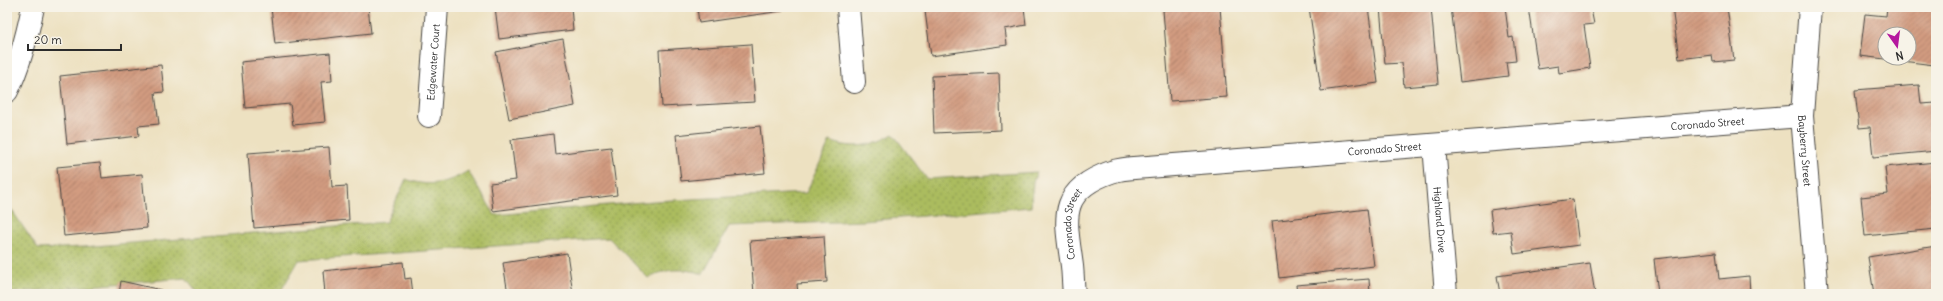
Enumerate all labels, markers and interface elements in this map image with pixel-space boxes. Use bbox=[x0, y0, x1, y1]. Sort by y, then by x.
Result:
street label: Edgewater Court bbox=[424, 23, 442, 101]
scale bar bbox=[28, 26, 121, 52]
north arrow bbox=[1877, 26, 1917, 66]
text: 20 m bbox=[34, 32, 62, 47]
text: N bbox=[1894, 48, 1905, 63]
street label: Coronado Street bbox=[1670, 114, 1745, 133]
street label: Bayberry Street bbox=[1795, 114, 1814, 188]
street label: Coronado Street bbox=[1347, 139, 1422, 158]
street label: Coronado Street bbox=[1061, 185, 1085, 261]
street label: Highland Drive bbox=[1431, 186, 1449, 253]

